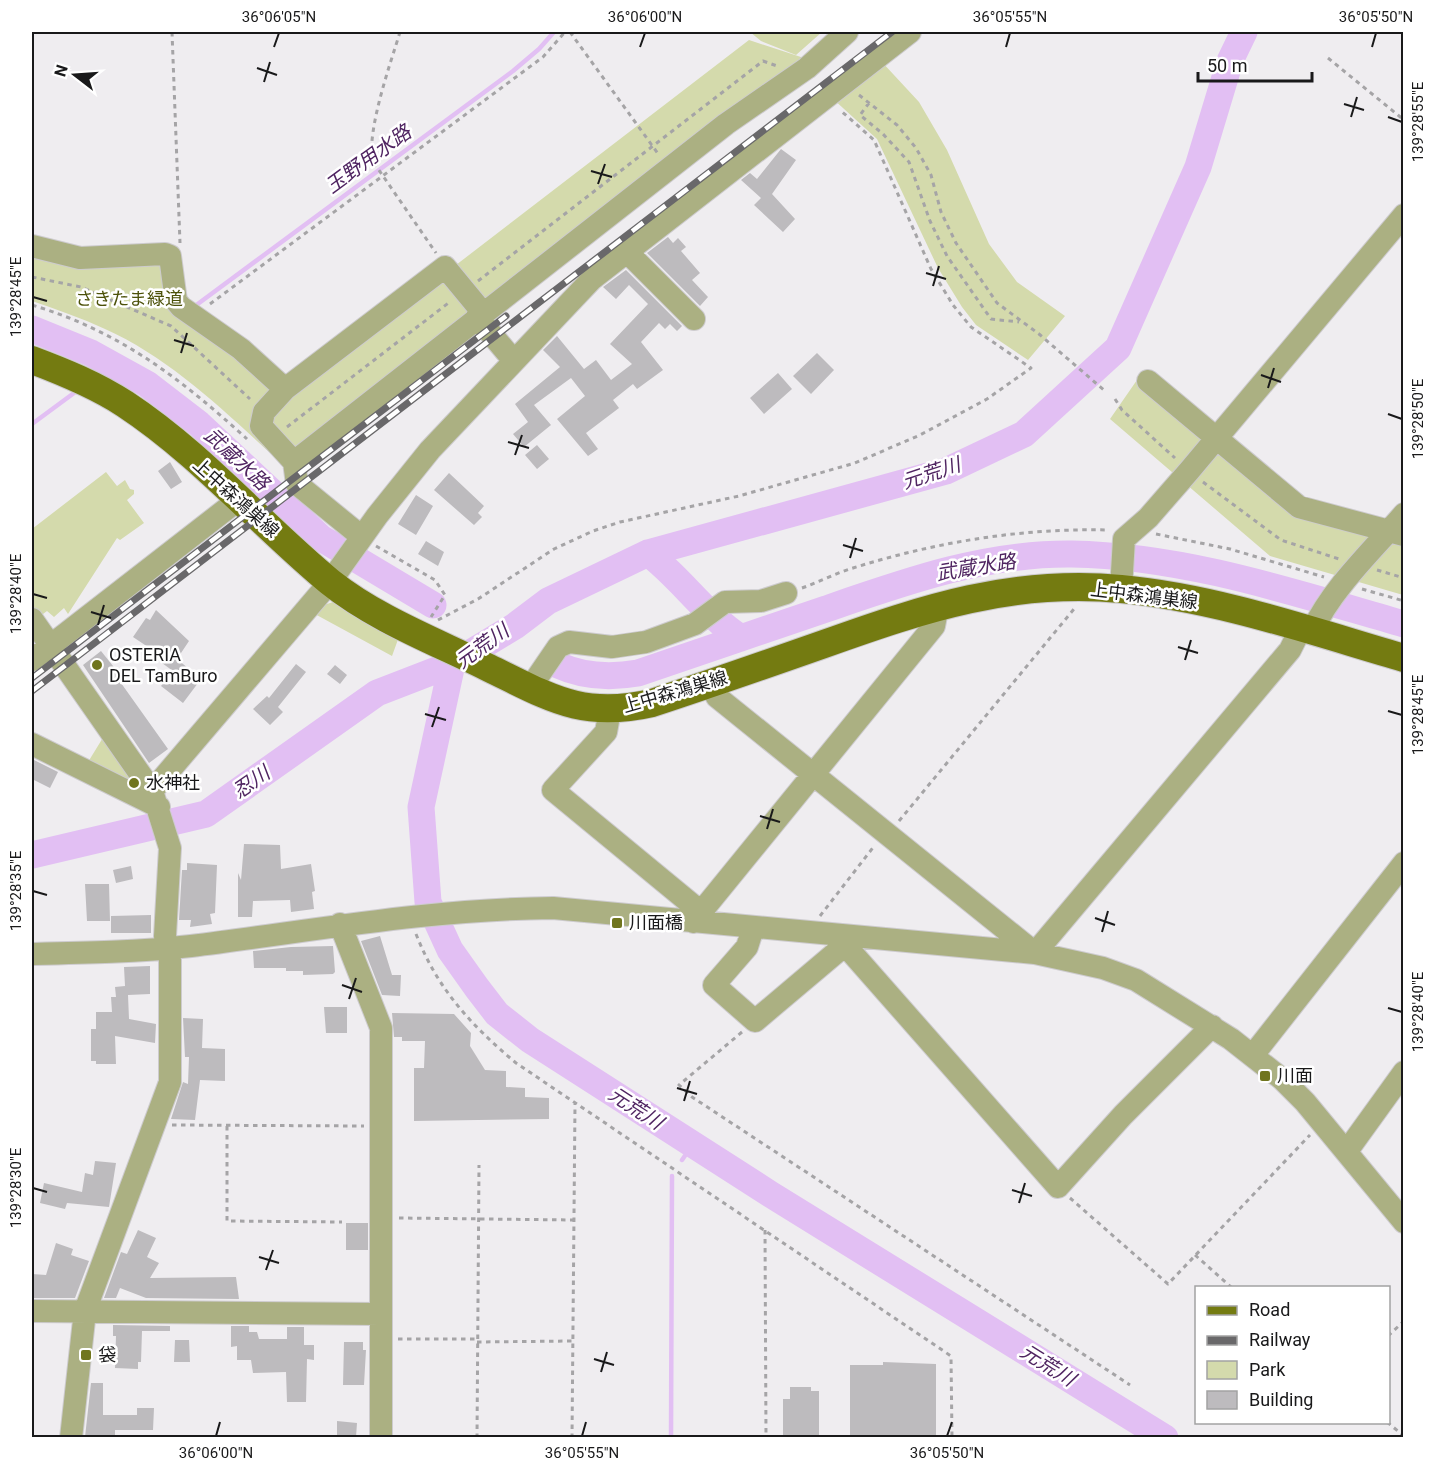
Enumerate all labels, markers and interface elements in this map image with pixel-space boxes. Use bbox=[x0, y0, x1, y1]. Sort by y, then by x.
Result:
text: 36°06'05"N bbox=[242, 8, 316, 26]
text: 36°06'00"N bbox=[608, 8, 682, 26]
text: 36°05'55"N bbox=[973, 8, 1047, 26]
text: 36°05'50"N bbox=[1339, 8, 1413, 26]
north arrow bbox=[45, 45, 105, 105]
scale bar bbox=[1198, 45, 1312, 83]
text: 50 m bbox=[1207, 55, 1247, 76]
text: N bbox=[50, 63, 72, 79]
text: 139°28'55"E bbox=[1409, 81, 1427, 162]
water label: 玉野用水路 bbox=[320, 119, 417, 198]
text: 139°28'45"E bbox=[7, 256, 25, 337]
park label: さきたま緑道 bbox=[75, 288, 183, 309]
text: 139°28'50"E bbox=[1409, 378, 1427, 459]
water label: 武蔵水路 bbox=[200, 423, 276, 496]
water label: 元荒川 bbox=[899, 452, 965, 494]
street label: 上中森鴻巣線 bbox=[189, 454, 283, 542]
water label: 武蔵水路 bbox=[935, 549, 1019, 585]
text: 139°28'40"E bbox=[7, 553, 25, 634]
street label: 上中森鴻巣線 bbox=[1089, 579, 1199, 613]
water label: 元荒川 bbox=[451, 617, 515, 673]
place label: OSTERIA DEL TamBuro bbox=[109, 644, 218, 686]
marker: OSTERIA DEL TamBuro bbox=[90, 658, 104, 672]
street label: 上中森鴻巣線 bbox=[620, 667, 730, 716]
text: 139°28'45"E bbox=[1409, 674, 1427, 755]
water label: 忍川 bbox=[228, 760, 276, 803]
place label: 水神社 bbox=[146, 772, 200, 793]
marker: 水神社 bbox=[127, 776, 141, 790]
text: 139°28'35"E bbox=[7, 850, 25, 931]
place label: 川面橋 bbox=[629, 912, 683, 933]
marker: 川面橋 bbox=[610, 916, 624, 930]
text: 139°28'40"E bbox=[1409, 971, 1427, 1052]
place label: 川面 bbox=[1277, 1065, 1313, 1086]
marker: 川面 bbox=[1258, 1069, 1272, 1083]
water label: 元荒川 bbox=[604, 1082, 669, 1135]
text: 139°28'30"E bbox=[7, 1147, 25, 1228]
legend bbox=[1195, 1286, 1390, 1424]
text: Road bbox=[1249, 1299, 1290, 1320]
text: Railway bbox=[1249, 1329, 1311, 1350]
water label: 元荒川 bbox=[1016, 1339, 1081, 1392]
place label: 袋 bbox=[98, 1344, 116, 1365]
marker: 袋 bbox=[79, 1348, 93, 1362]
text: Park bbox=[1249, 1359, 1286, 1380]
text: Building bbox=[1249, 1389, 1313, 1410]
text: 36°06'00"N bbox=[179, 1444, 253, 1462]
text: 36°05'55"N bbox=[545, 1444, 619, 1462]
text: 36°05'50"N bbox=[910, 1444, 984, 1462]

